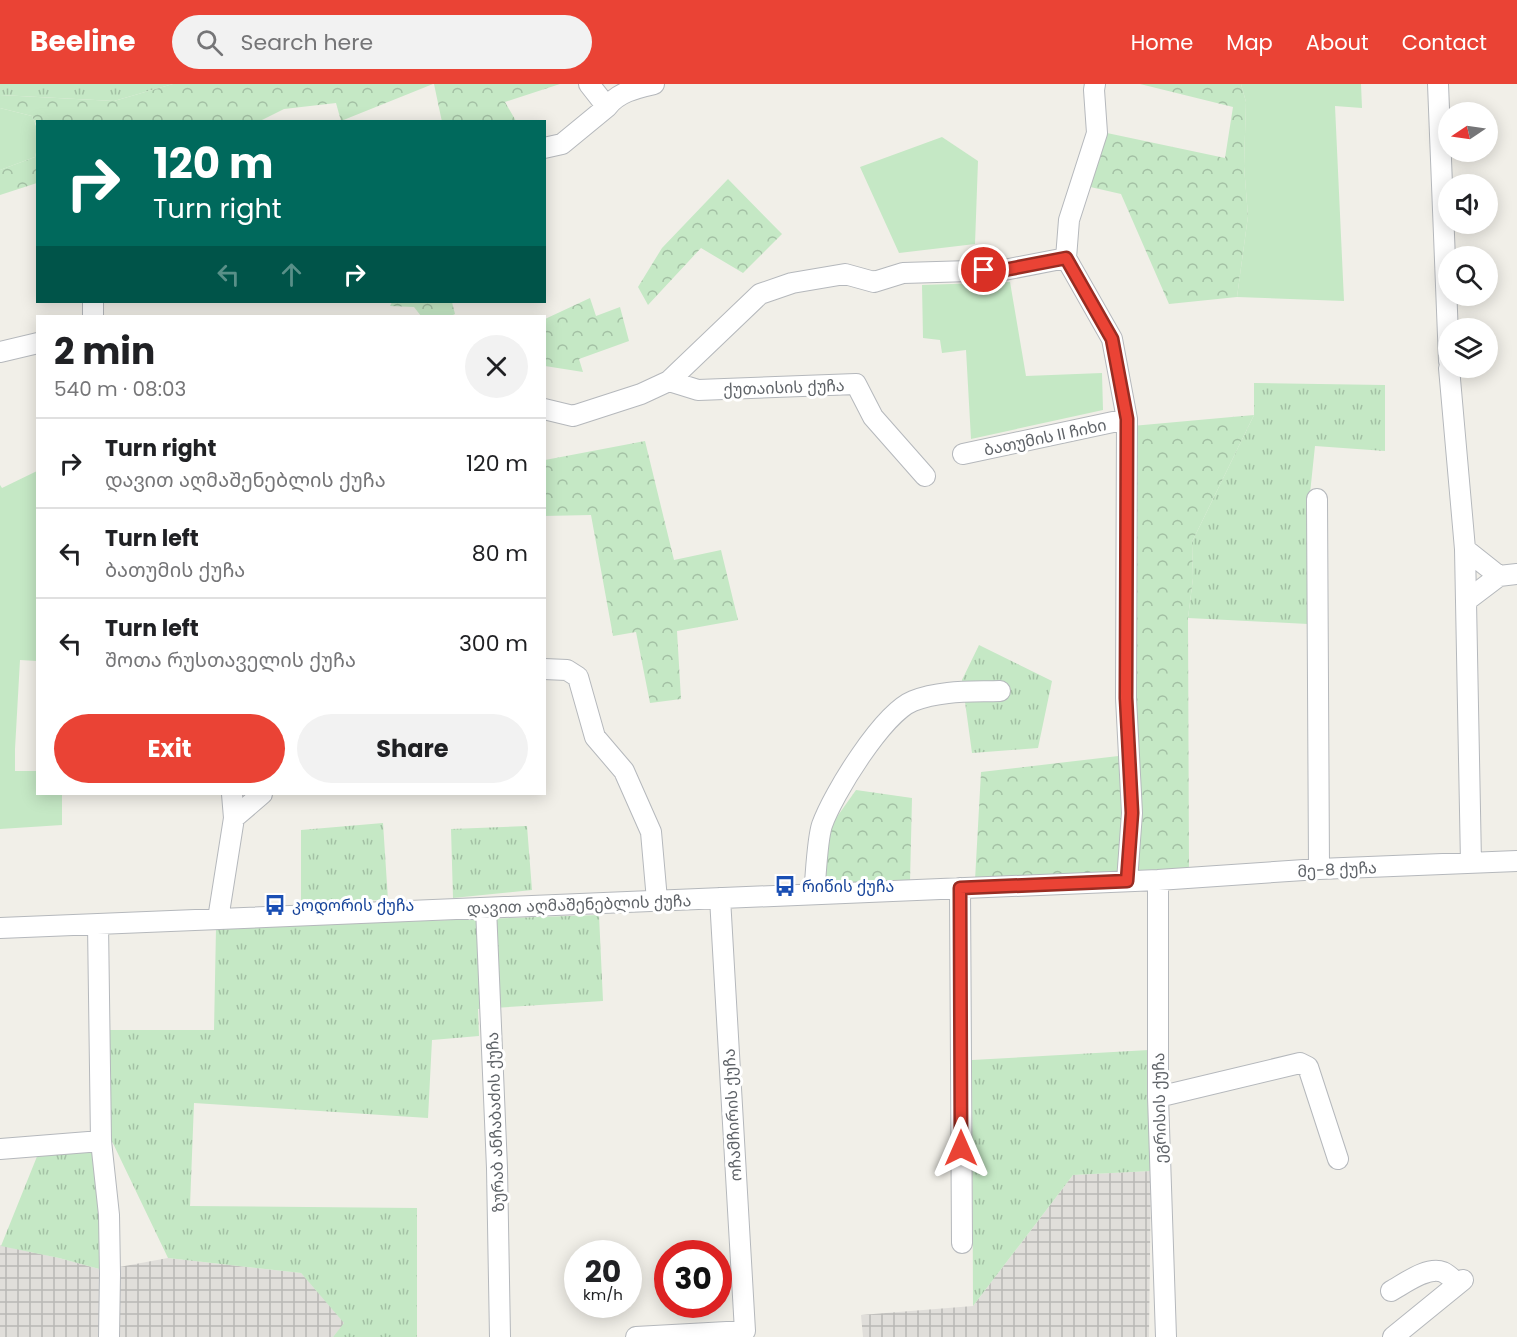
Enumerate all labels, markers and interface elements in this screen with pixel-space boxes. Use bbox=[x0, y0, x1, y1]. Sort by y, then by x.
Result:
search box bbox=[172, 15, 592, 69]
text: Beeline bbox=[30, 22, 136, 61]
icon: search bbox=[193, 26, 226, 59]
text: Search here bbox=[241, 27, 373, 58]
text: Home bbox=[1131, 28, 1193, 57]
text: Map bbox=[1226, 28, 1273, 57]
text: About bbox=[1306, 28, 1369, 57]
text: Contact bbox=[1402, 28, 1487, 57]
north arrow bbox=[1438, 102, 1498, 162]
map controls bbox=[1438, 102, 1498, 378]
text: 120 m bbox=[153, 134, 274, 193]
icon: right bbox=[54, 144, 132, 222]
button: sound bbox=[1438, 174, 1498, 234]
text: Turn right bbox=[153, 190, 282, 227]
pin bbox=[958, 244, 1009, 295]
button: search bbox=[1438, 246, 1498, 306]
icon: arrive bbox=[967, 253, 1000, 286]
icon: left bbox=[212, 258, 245, 291]
icon: ahead bbox=[275, 258, 308, 291]
icon: right bbox=[338, 258, 371, 291]
button: layers bbox=[1438, 318, 1498, 378]
text: 2 min bbox=[54, 326, 155, 377]
button: close bbox=[465, 335, 528, 398]
street label: ქუთაისის ქუჩა bbox=[723, 374, 845, 401]
text: 540 m · 08:03 bbox=[54, 375, 186, 403]
street label: ბათუმის II ჩიხი bbox=[982, 413, 1108, 462]
text: Turn right bbox=[105, 433, 216, 464]
icon: right bbox=[54, 447, 87, 480]
text: 120 m bbox=[466, 448, 528, 479]
text: დავით აღმაშენებლის ქუჩა bbox=[105, 466, 386, 494]
text: Turn left bbox=[105, 523, 199, 554]
icon: left bbox=[54, 537, 87, 570]
text: 80 m bbox=[472, 538, 528, 569]
text: ბათუმის ქუჩა bbox=[105, 556, 245, 584]
text: Turn left bbox=[105, 613, 199, 644]
icon: left bbox=[54, 627, 87, 660]
text: 300 m bbox=[459, 628, 528, 659]
text: შოთა რუსთაველის ქუჩა bbox=[105, 646, 356, 674]
button: Exit bbox=[54, 714, 285, 783]
button: Share bbox=[297, 714, 528, 783]
street label: მე-8 ქუჩა bbox=[1297, 856, 1377, 883]
bus stop icon: რიწის ქუჩა bbox=[773, 874, 797, 898]
place label: რიწის ქუჩა bbox=[802, 875, 894, 898]
street label: დავით აღმაშენებლის ქუჩა bbox=[466, 889, 692, 920]
bus stop icon: კოდორის ქუჩა bbox=[263, 893, 287, 917]
place label: კოდორის ქუჩა bbox=[292, 894, 414, 917]
street label: ზურაბ ანჩაბაძის ქუჩა bbox=[481, 1031, 510, 1213]
street label: ოჩამჩირის ქუჩა bbox=[718, 1048, 747, 1182]
street label: ეგრისის ქუჩა bbox=[1147, 1052, 1172, 1164]
position arrow bbox=[929, 1116, 993, 1180]
speed limit sign: 30 bbox=[654, 1240, 732, 1318]
text: 20 bbox=[585, 1250, 621, 1293]
text: km/h bbox=[583, 1284, 623, 1305]

